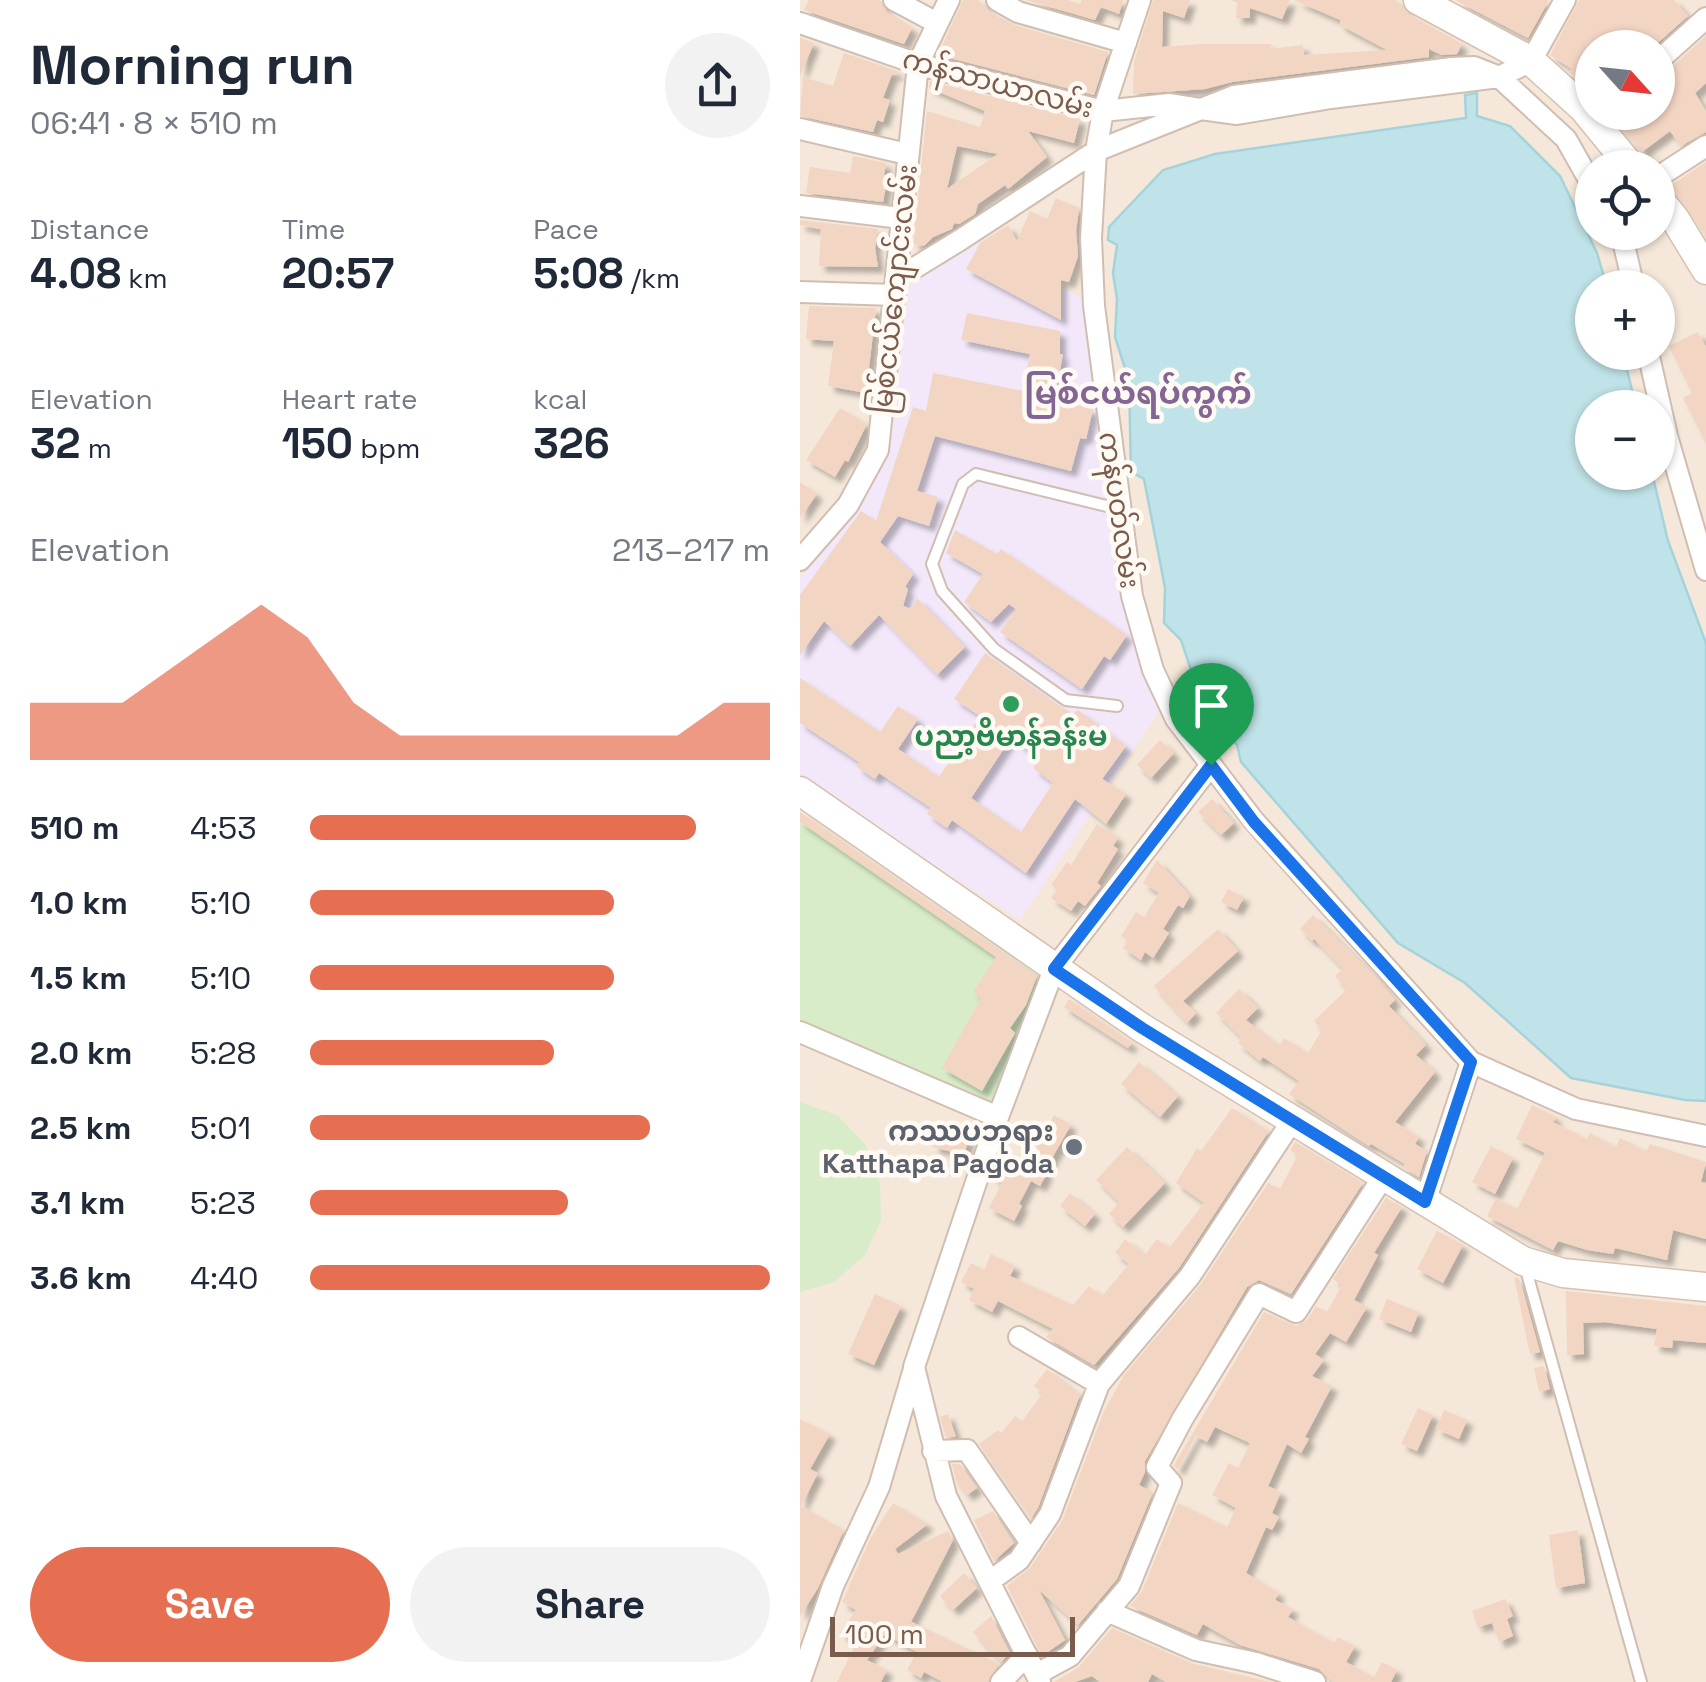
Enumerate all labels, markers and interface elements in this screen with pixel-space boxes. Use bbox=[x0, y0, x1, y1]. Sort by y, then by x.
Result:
text: Morning run bbox=[30, 30, 355, 100]
north arrow bbox=[1575, 30, 1675, 130]
map controls bbox=[1575, 30, 1675, 490]
button: share bbox=[665, 33, 770, 138]
street label: ကန်သာယာလမ်း bbox=[897, 40, 1097, 131]
text: 06:41 · 8 × 510 m bbox=[30, 103, 278, 143]
button: locate bbox=[1575, 150, 1675, 250]
street label: မြစ်ငယ်ကျောင်းလမ်း bbox=[863, 162, 930, 416]
text: Distance bbox=[30, 211, 149, 247]
text: Time bbox=[282, 211, 345, 247]
text: Pace bbox=[533, 211, 599, 247]
text: 4.08 bbox=[30, 247, 121, 300]
text: 20:57 bbox=[282, 247, 394, 300]
text: 5:08 bbox=[533, 247, 623, 300]
text: km bbox=[121, 260, 167, 296]
text: /km bbox=[623, 260, 680, 296]
button: + bbox=[1575, 270, 1675, 370]
district label: မြစ်ငယ်ရပ်ကွက် bbox=[1024, 371, 1252, 419]
text: Elevation bbox=[30, 381, 153, 417]
text: Heart rate bbox=[282, 381, 418, 417]
text: kcal bbox=[533, 381, 587, 417]
button: − bbox=[1575, 390, 1675, 490]
text: 32 bbox=[30, 417, 80, 470]
text: 150 bbox=[282, 417, 353, 470]
text: 326 bbox=[533, 417, 610, 470]
street label: ကန်ပတ်လမ်း bbox=[1086, 429, 1149, 591]
text: m bbox=[80, 430, 112, 466]
text: bpm bbox=[353, 430, 420, 466]
text: Elevation bbox=[30, 530, 170, 570]
text: 213–217 m bbox=[612, 530, 770, 570]
pin bbox=[1169, 663, 1254, 766]
icon: arrive bbox=[1184, 678, 1239, 733]
marker: ပညာ့ဗိမာန်ခန်းမ bbox=[1000, 693, 1022, 715]
place label: ပညာ့ဗိမာန်ခန်းမ bbox=[914, 717, 1108, 759]
text: 510 m bbox=[30, 808, 119, 848]
text: 4:53 bbox=[190, 808, 257, 848]
text: 1.0 km bbox=[30, 883, 128, 923]
text: 5:10 bbox=[190, 883, 251, 923]
text: 1.5 km bbox=[30, 958, 127, 998]
text: 5:10 bbox=[190, 958, 251, 998]
text: 2.0 km bbox=[30, 1033, 132, 1073]
text: 5:28 bbox=[190, 1033, 257, 1073]
text: 2.5 km bbox=[30, 1108, 131, 1148]
text: 5:01 bbox=[190, 1108, 251, 1148]
place label: ကဿပဘုရား Katthapa Pagoda bbox=[822, 1113, 1054, 1181]
marker: ကဿပဘုရား Katthapa Pagoda bbox=[1063, 1136, 1085, 1158]
text: 3.1 km bbox=[30, 1183, 125, 1223]
text: 5:23 bbox=[190, 1183, 256, 1223]
text: 3.6 km bbox=[30, 1258, 132, 1298]
text: 4:40 bbox=[190, 1258, 259, 1298]
button: Save bbox=[30, 1547, 390, 1662]
button: Share bbox=[410, 1547, 770, 1662]
scale bar bbox=[830, 1612, 1075, 1656]
text: 100 m bbox=[845, 1616, 924, 1652]

